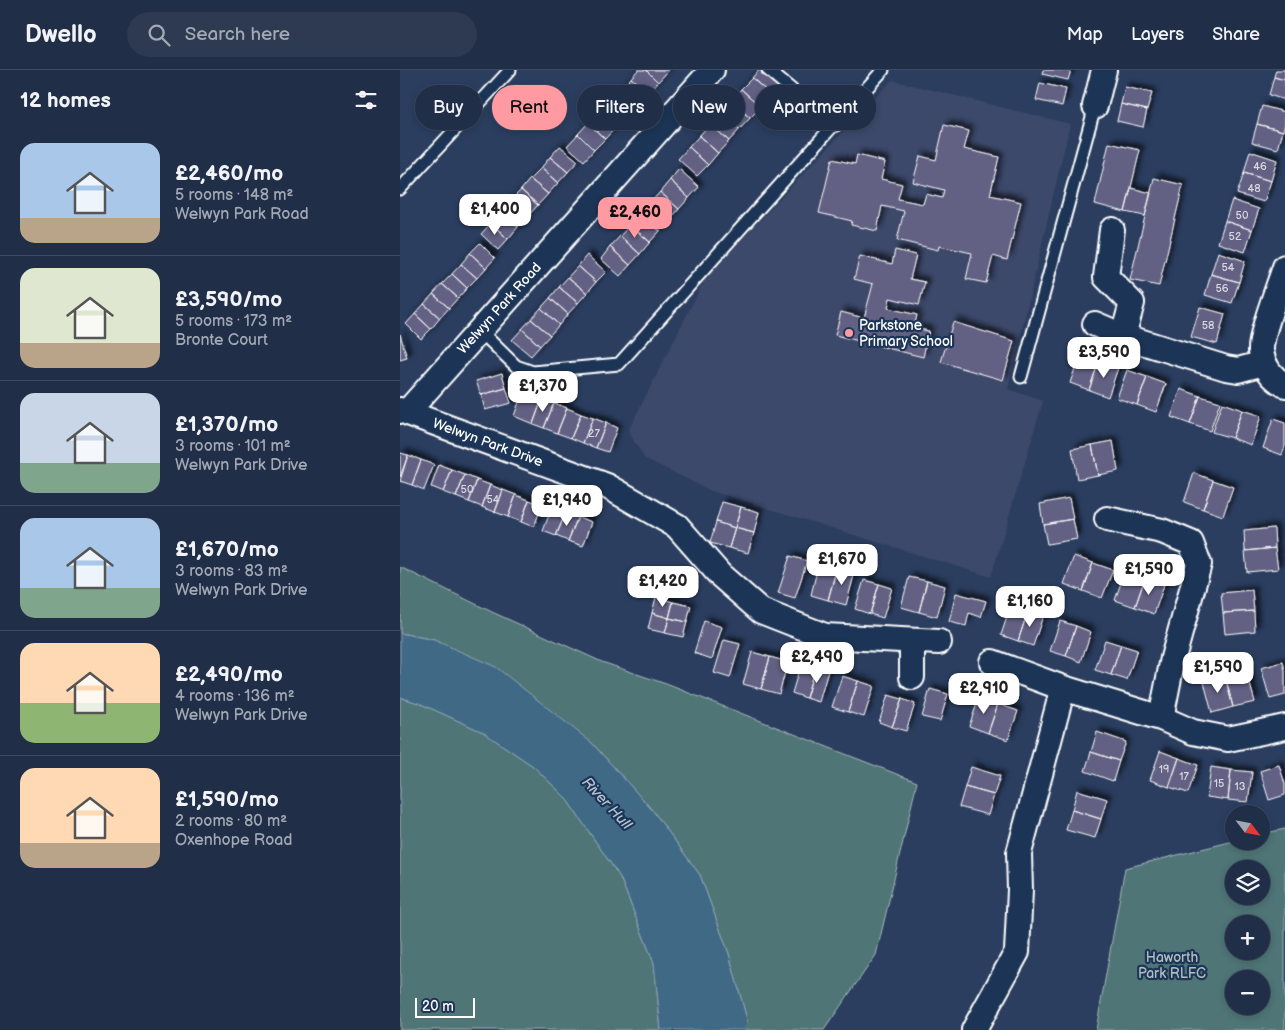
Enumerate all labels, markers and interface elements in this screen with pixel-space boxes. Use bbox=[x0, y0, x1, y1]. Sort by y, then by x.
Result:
search box bbox=[127, 12, 477, 57]
text: Dwello bbox=[25, 20, 97, 49]
icon: search bbox=[145, 21, 173, 49]
text: Search here bbox=[185, 23, 290, 46]
text: Map bbox=[1067, 24, 1103, 45]
text: Layers bbox=[1131, 24, 1184, 45]
text: Share bbox=[1212, 24, 1260, 45]
chip: Buy bbox=[415, 85, 482, 130]
chip: Rent bbox=[492, 85, 567, 130]
chip: Filters bbox=[577, 85, 663, 130]
chip: New bbox=[673, 85, 745, 130]
chip: Apartment bbox=[755, 85, 876, 130]
icon: filters bbox=[352, 86, 380, 114]
text: 12 homes bbox=[20, 88, 111, 113]
house number: 46 bbox=[1253, 160, 1267, 173]
text: £2,460/mo bbox=[175, 161, 283, 186]
icon: home bbox=[60, 163, 120, 223]
house number: 48 bbox=[1247, 182, 1261, 195]
text: 5 rooms · 148 m² bbox=[175, 186, 293, 205]
pin: £1,400 bbox=[454, 194, 536, 236]
pin: £2,460 bbox=[594, 196, 676, 239]
text: £1,400 bbox=[470, 200, 520, 219]
text: £2,460 bbox=[609, 203, 661, 222]
text: Welwyn Park Road bbox=[175, 205, 309, 224]
house number: 50 bbox=[1236, 209, 1249, 222]
house number: 52 bbox=[1229, 230, 1242, 243]
street label: Welwyn Park Road bbox=[454, 259, 545, 357]
house number: 54 bbox=[1221, 261, 1235, 274]
house number: 56 bbox=[1215, 282, 1229, 295]
text: £3,590/mo bbox=[175, 287, 282, 312]
icon: home bbox=[60, 288, 120, 348]
text: 5 rooms · 173 m² bbox=[175, 312, 292, 331]
place label: Parkstone Primary School bbox=[859, 317, 953, 350]
house number: 58 bbox=[1202, 319, 1214, 332]
marker: Parkstone Primary School bbox=[843, 327, 855, 339]
text: Bronte Court bbox=[175, 331, 268, 350]
pin: £3,590 bbox=[1063, 336, 1145, 379]
text: £3,590 bbox=[1078, 343, 1130, 362]
pin: £1,370 bbox=[502, 370, 584, 413]
text: £1,370 bbox=[519, 377, 567, 396]
text: £1,370/mo bbox=[175, 412, 278, 437]
icon: home bbox=[60, 413, 120, 473]
street label: Welwyn Park Drive bbox=[430, 415, 545, 470]
house number: 27 bbox=[588, 427, 601, 440]
text: 3 rooms · 101 m² bbox=[175, 437, 291, 456]
text: Welwyn Park Drive bbox=[175, 456, 308, 475]
house number: 50 bbox=[461, 483, 474, 496]
pin: £1,940 bbox=[526, 484, 608, 527]
text: £1,940 bbox=[542, 491, 592, 510]
house number: 54 bbox=[486, 493, 500, 506]
text: £1,670/mo bbox=[175, 537, 279, 562]
icon: home bbox=[60, 538, 120, 598]
pin: £1,670 bbox=[801, 544, 883, 586]
text: £1,670 bbox=[818, 550, 866, 569]
pin: £1,590 bbox=[1108, 554, 1190, 596]
text: £1,590 bbox=[1125, 560, 1173, 579]
text: 3 rooms · 83 m² bbox=[175, 562, 288, 581]
pin: £1,420 bbox=[622, 566, 704, 608]
text: £1,420 bbox=[639, 572, 687, 591]
text: Welwyn Park Drive bbox=[175, 581, 308, 600]
pin: £1,160 bbox=[989, 586, 1071, 628]
text: £1,160 bbox=[1007, 592, 1053, 611]
pin: £2,490 bbox=[776, 642, 858, 684]
text: £2,490 bbox=[791, 648, 843, 667]
pin: £1,590 bbox=[1177, 652, 1259, 694]
text: £1,590 bbox=[1194, 658, 1242, 677]
text: £2,490/mo bbox=[175, 662, 283, 687]
icon: home bbox=[60, 663, 120, 723]
pin: £2,910 bbox=[943, 672, 1025, 715]
text: £2,910 bbox=[959, 679, 1009, 698]
text: 4 rooms · 136 m² bbox=[175, 687, 295, 706]
text: Welwyn Park Drive bbox=[175, 706, 308, 725]
house number: 19 bbox=[1159, 763, 1169, 776]
house number: 17 bbox=[1179, 770, 1189, 783]
water label: River Hull bbox=[578, 773, 636, 834]
house number: 15 bbox=[1214, 777, 1224, 790]
house number: 13 bbox=[1234, 780, 1246, 793]
text: £1,590/mo bbox=[175, 787, 279, 812]
icon: home bbox=[60, 788, 120, 848]
north arrow bbox=[1225, 805, 1270, 850]
map controls bbox=[1225, 805, 1270, 1015]
text: 2 rooms · 80 m² bbox=[175, 812, 287, 831]
text: Oxenhope Road bbox=[175, 831, 292, 850]
button: layers bbox=[1225, 860, 1270, 905]
button: + bbox=[1225, 915, 1270, 960]
park label: Haworth Park RLFC bbox=[1138, 949, 1206, 982]
button: − bbox=[1225, 970, 1270, 1015]
scale bar bbox=[415, 995, 475, 1018]
text: 20 m bbox=[422, 998, 454, 1015]

